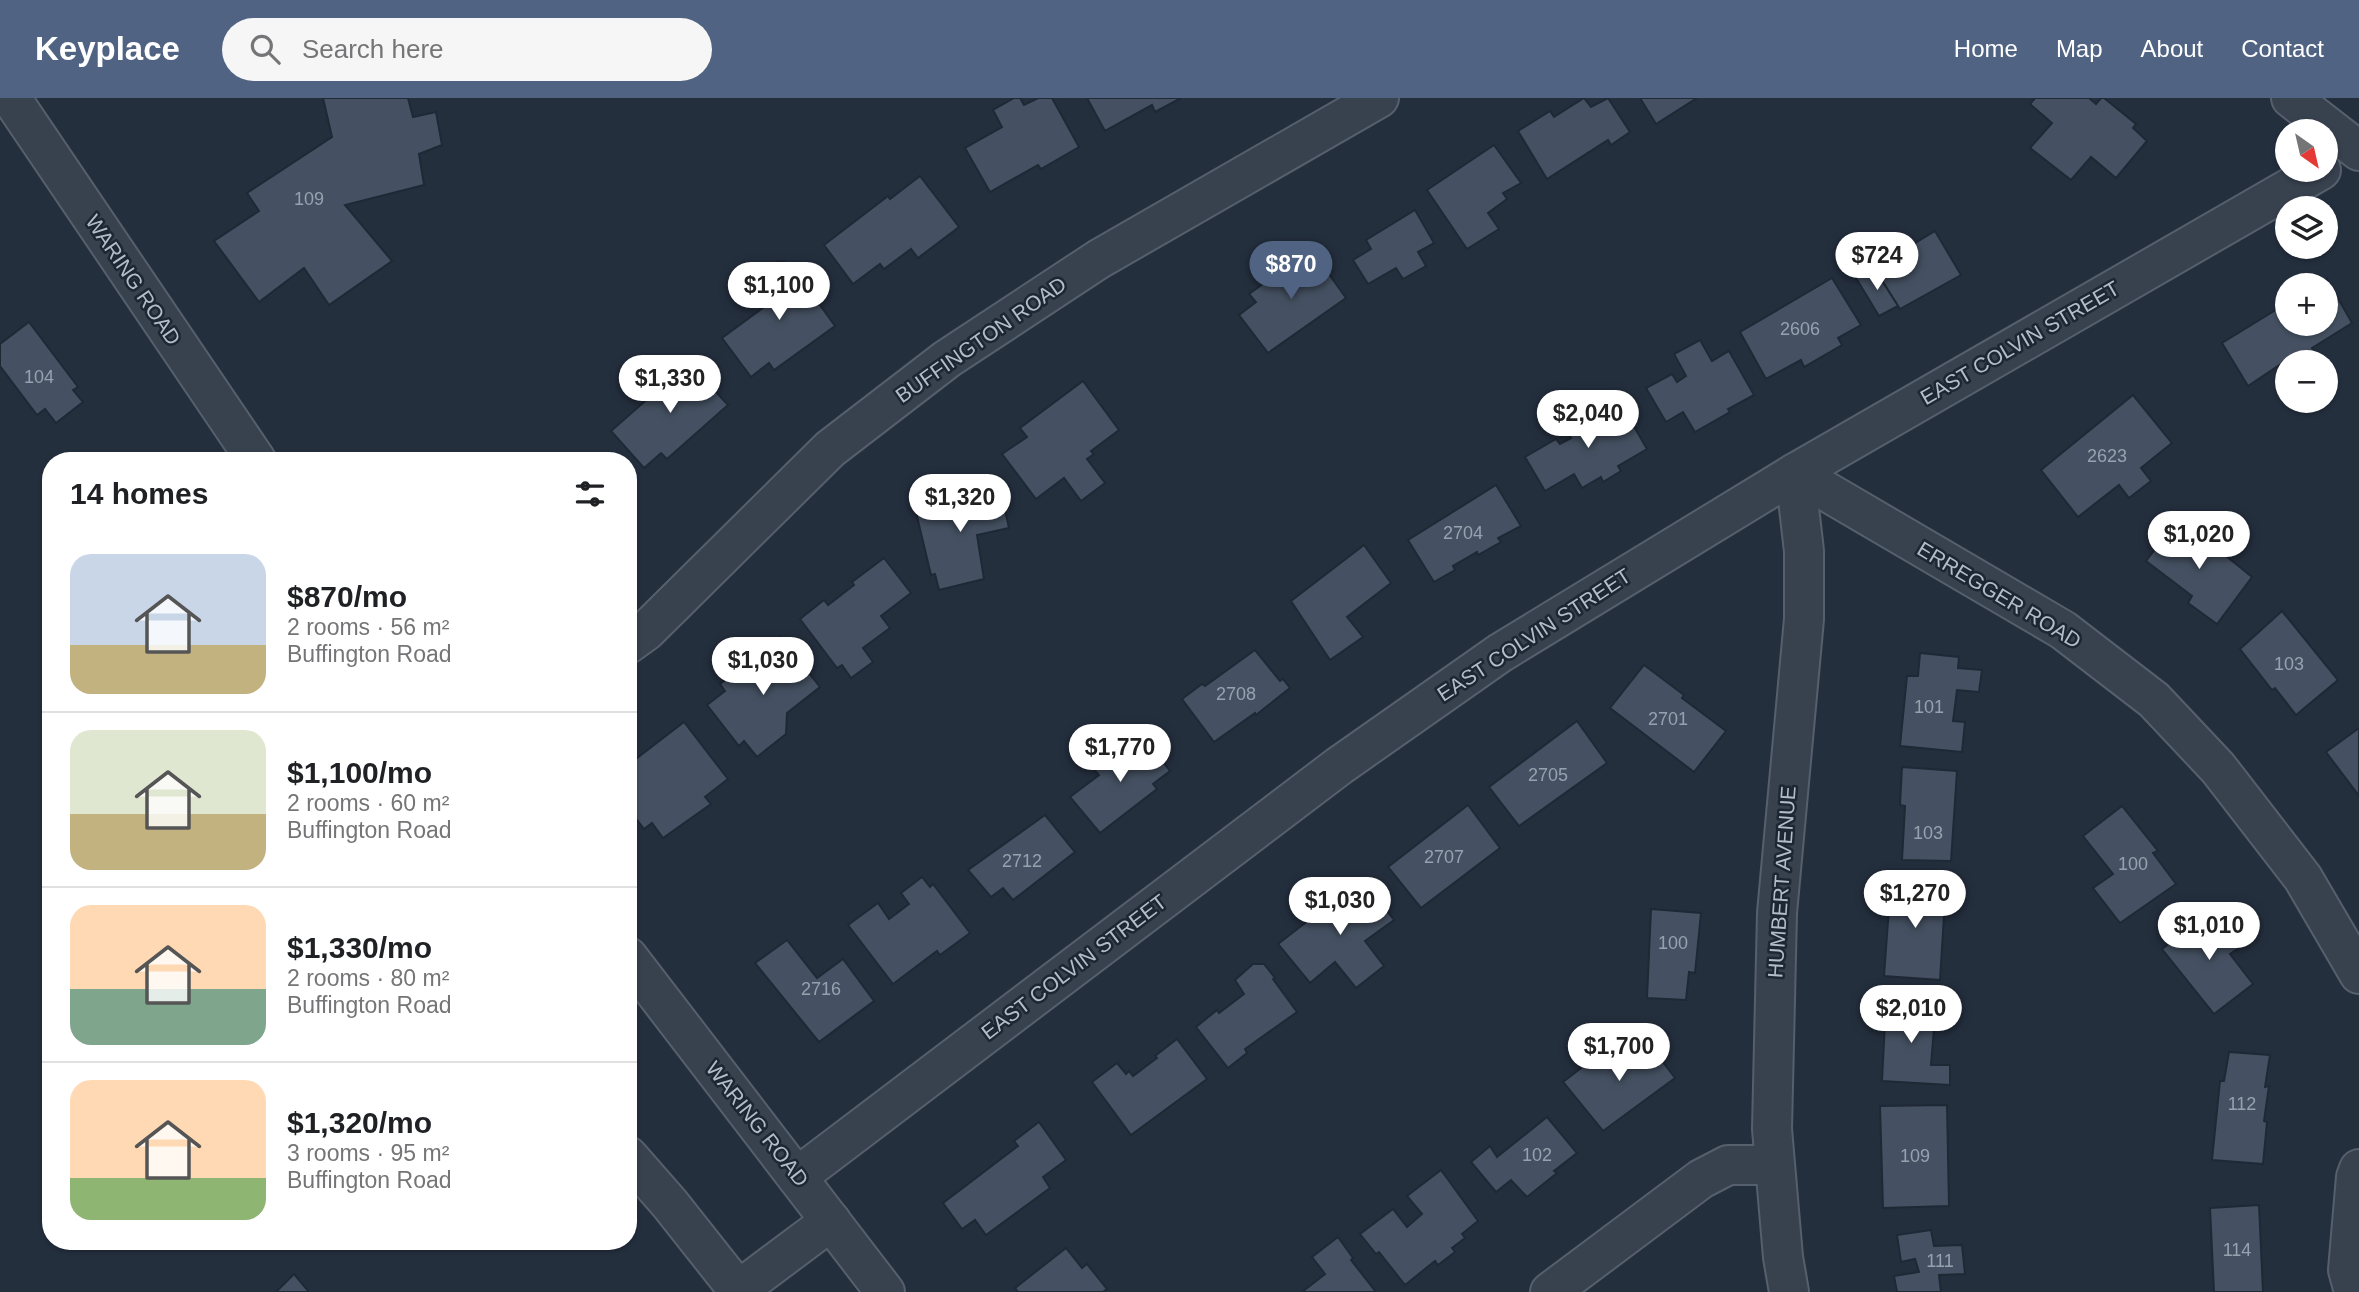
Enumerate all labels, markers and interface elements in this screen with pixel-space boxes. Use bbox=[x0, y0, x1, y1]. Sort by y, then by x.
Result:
search box bbox=[222, 18, 712, 81]
text: Keyplace bbox=[35, 30, 180, 67]
icon: search bbox=[246, 30, 284, 68]
text: Search here bbox=[302, 34, 444, 64]
text: Home bbox=[1954, 35, 2018, 62]
text: Map bbox=[2056, 35, 2103, 62]
text: About bbox=[2141, 35, 2203, 62]
text: Contact bbox=[2241, 35, 2324, 62]
north arrow bbox=[2275, 119, 2338, 182]
map controls bbox=[2275, 119, 2338, 413]
house number: 109 bbox=[294, 189, 324, 209]
button: layers bbox=[2275, 196, 2338, 259]
street label: WARING ROAD bbox=[81, 210, 185, 349]
pin: $724 bbox=[1836, 232, 1918, 292]
pin: $870 bbox=[1250, 242, 1332, 301]
text: $724 bbox=[1851, 242, 1903, 268]
text: $870 bbox=[1265, 251, 1317, 277]
pin: $1,100 bbox=[722, 262, 836, 322]
text: $1,100 bbox=[744, 272, 814, 298]
street label: BUFFINGTON ROAD bbox=[891, 272, 1070, 407]
button: + bbox=[2275, 273, 2338, 336]
street label: EAST COLVIN STREET bbox=[1916, 276, 2123, 409]
house number: 2606 bbox=[1780, 319, 1820, 339]
button: − bbox=[2275, 350, 2338, 413]
pin: $1,330 bbox=[613, 356, 727, 415]
text: $1,330 bbox=[635, 365, 705, 391]
house number: 104 bbox=[24, 367, 54, 387]
pin: $2,040 bbox=[1531, 390, 1645, 450]
text: $2,040 bbox=[1553, 400, 1623, 426]
house number: 2623 bbox=[2087, 446, 2127, 466]
pin: $1,320 bbox=[903, 474, 1017, 534]
icon: filters bbox=[571, 475, 609, 513]
text: 14 homes bbox=[70, 477, 208, 510]
text: $1,320 bbox=[925, 484, 995, 510]
pin: $1,020 bbox=[2142, 512, 2256, 571]
text: $1,020 bbox=[2164, 521, 2234, 547]
house number: 2704 bbox=[1443, 523, 1483, 543]
street label: ERREGGER ROAD bbox=[1913, 537, 2085, 653]
street label: EAST COLVIN STREET bbox=[1433, 563, 1635, 706]
text: $870/mo bbox=[287, 580, 407, 613]
icon: home bbox=[126, 582, 210, 666]
text: 2 rooms · 56 m² bbox=[287, 614, 449, 640]
pin: $1,030 bbox=[706, 638, 820, 697]
text: Buffington Road bbox=[287, 641, 452, 667]
text: $1,030 bbox=[728, 647, 798, 673]
house number: 103 bbox=[2274, 654, 2304, 674]
house number: 2708 bbox=[1216, 684, 1256, 704]
house number: 101 bbox=[1914, 697, 1944, 717]
house number: 2701 bbox=[1648, 709, 1688, 729]
pin: $1,770 bbox=[1063, 724, 1177, 784]
text: $1,770 bbox=[1085, 734, 1155, 760]
text: $1,100/mo bbox=[287, 756, 432, 789]
icon: home bbox=[126, 758, 210, 842]
house number: 2705 bbox=[1528, 765, 1568, 785]
street label: HUMBERT AVENUE bbox=[1763, 785, 1800, 979]
text: 2 rooms · 60 m² bbox=[287, 790, 449, 816]
text: Buffington Road bbox=[287, 817, 452, 843]
house number: 103 bbox=[1913, 823, 1943, 843]
house number: 2707 bbox=[1424, 847, 1464, 867]
house number: 2712 bbox=[1002, 851, 1042, 871]
house number: 100 bbox=[2118, 854, 2148, 874]
pin: $1,270 bbox=[1858, 870, 1972, 930]
pin: $1,030 bbox=[1283, 878, 1397, 937]
text: $1,270 bbox=[1880, 880, 1950, 906]
text: $1,030 bbox=[1305, 887, 1375, 913]
street label: EAST COLVIN STREET bbox=[977, 889, 1171, 1044]
pin: $1,010 bbox=[2152, 902, 2266, 962]
text: $1,010 bbox=[2174, 912, 2244, 938]
text: $1,330/mo bbox=[287, 931, 432, 964]
icon: home bbox=[126, 933, 210, 1017]
house number: 100 bbox=[1658, 933, 1688, 953]
text: 2 rooms · 80 m² bbox=[287, 965, 449, 991]
house number: 2716 bbox=[801, 979, 841, 999]
pin: $2,010 bbox=[1854, 986, 1968, 1045]
text: Buffington Road bbox=[287, 992, 452, 1018]
text: $2,010 bbox=[1876, 995, 1946, 1021]
pin: $1,700 bbox=[1562, 1024, 1676, 1083]
text: $1,700 bbox=[1584, 1033, 1654, 1059]
street label: WARING ROAD bbox=[702, 1057, 813, 1191]
house number: 112 bbox=[2228, 1094, 2256, 1114]
text: $1,320/mo bbox=[287, 1106, 432, 1139]
icon: home bbox=[126, 1108, 210, 1192]
text: 3 rooms · 95 m² bbox=[287, 1140, 449, 1166]
house number: 102 bbox=[1522, 1145, 1552, 1165]
house number: 109 bbox=[1900, 1146, 1930, 1166]
text: Buffington Road bbox=[287, 1167, 452, 1193]
house number: 114 bbox=[2223, 1240, 2251, 1260]
house number: 111 bbox=[1926, 1251, 1954, 1271]

